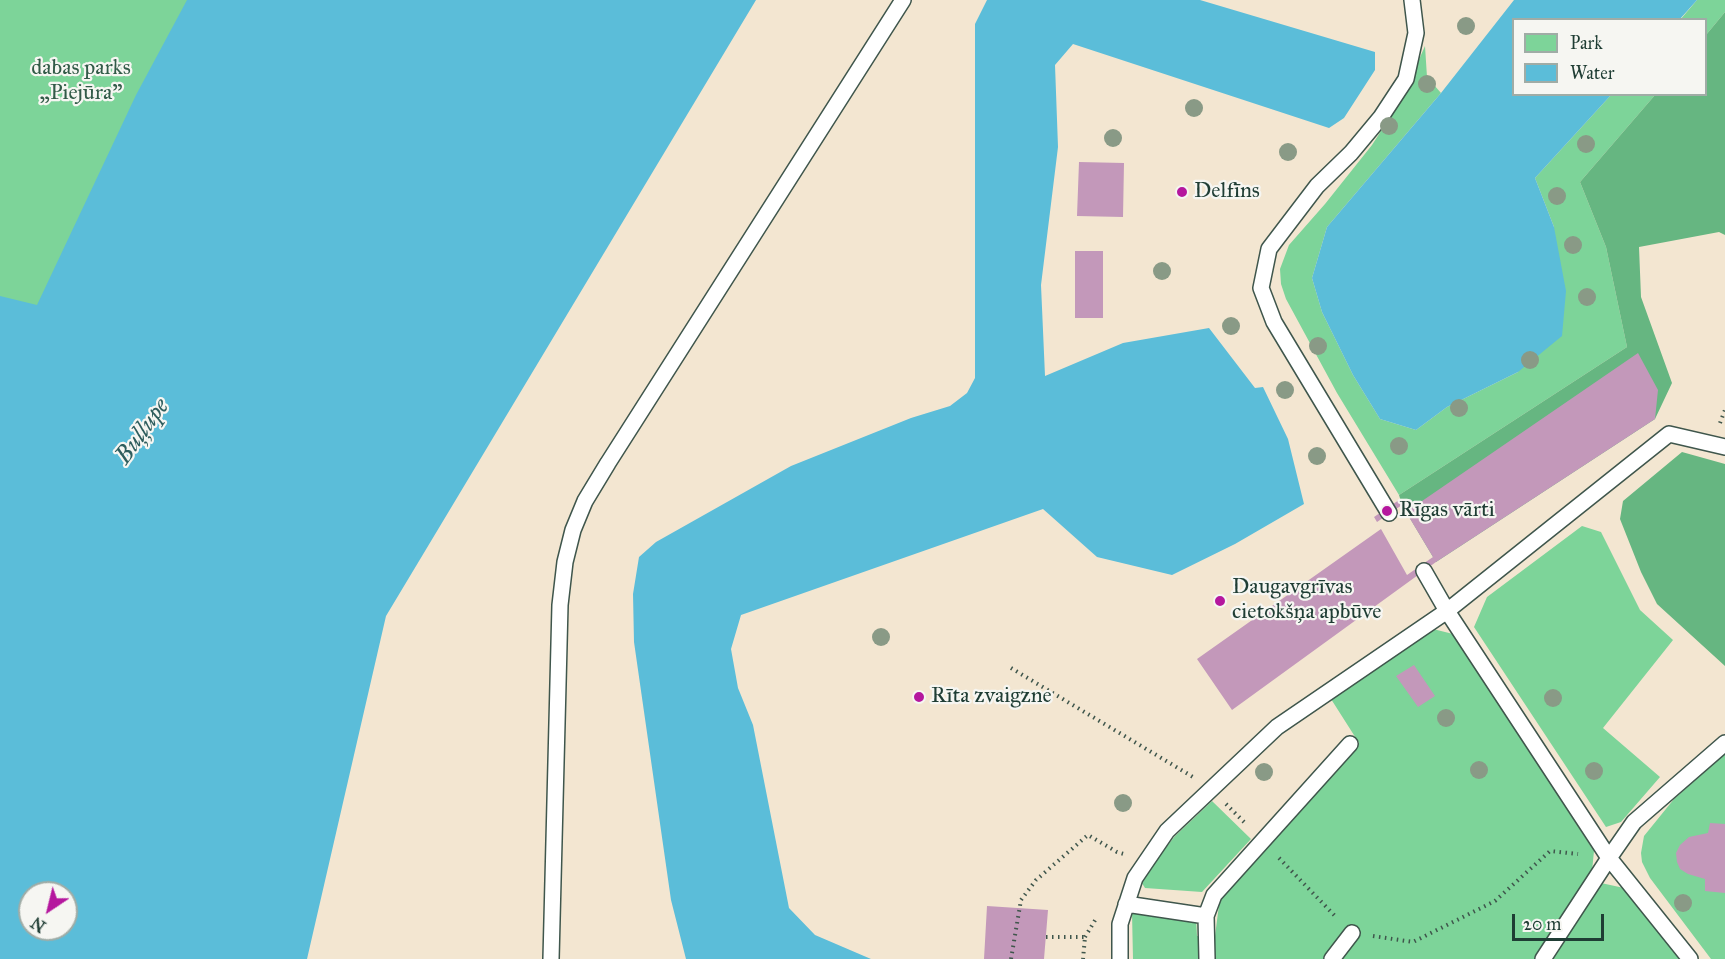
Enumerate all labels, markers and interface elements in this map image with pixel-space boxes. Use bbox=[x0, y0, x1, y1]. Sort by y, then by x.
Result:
legend bbox=[1512, 18, 1707, 96]
text: Park bbox=[1570, 32, 1603, 54]
park label: dabas parks „Piejūra” bbox=[31, 56, 131, 107]
text: Water bbox=[1570, 62, 1614, 84]
place label: Delfīns bbox=[1194, 179, 1260, 205]
marker: Delfīns bbox=[1175, 185, 1189, 199]
water label: Buļļupe bbox=[110, 394, 176, 470]
place label: Rīgas vārti bbox=[1399, 498, 1495, 524]
marker: Rīgas vārti bbox=[1380, 504, 1394, 518]
place label: Daugavgrīvas cietokšņa apbūve bbox=[1232, 575, 1381, 626]
marker: Daugavgrīvas cietokšņa apbūve bbox=[1213, 594, 1227, 608]
place label: Rīta zvaigzne bbox=[931, 684, 1052, 710]
marker: Rīta zvaigzne bbox=[912, 690, 926, 704]
north arrow bbox=[18, 881, 78, 941]
scale bar bbox=[1515, 902, 1606, 940]
text: N bbox=[28, 913, 50, 936]
text: 20 m bbox=[1523, 913, 1561, 935]

